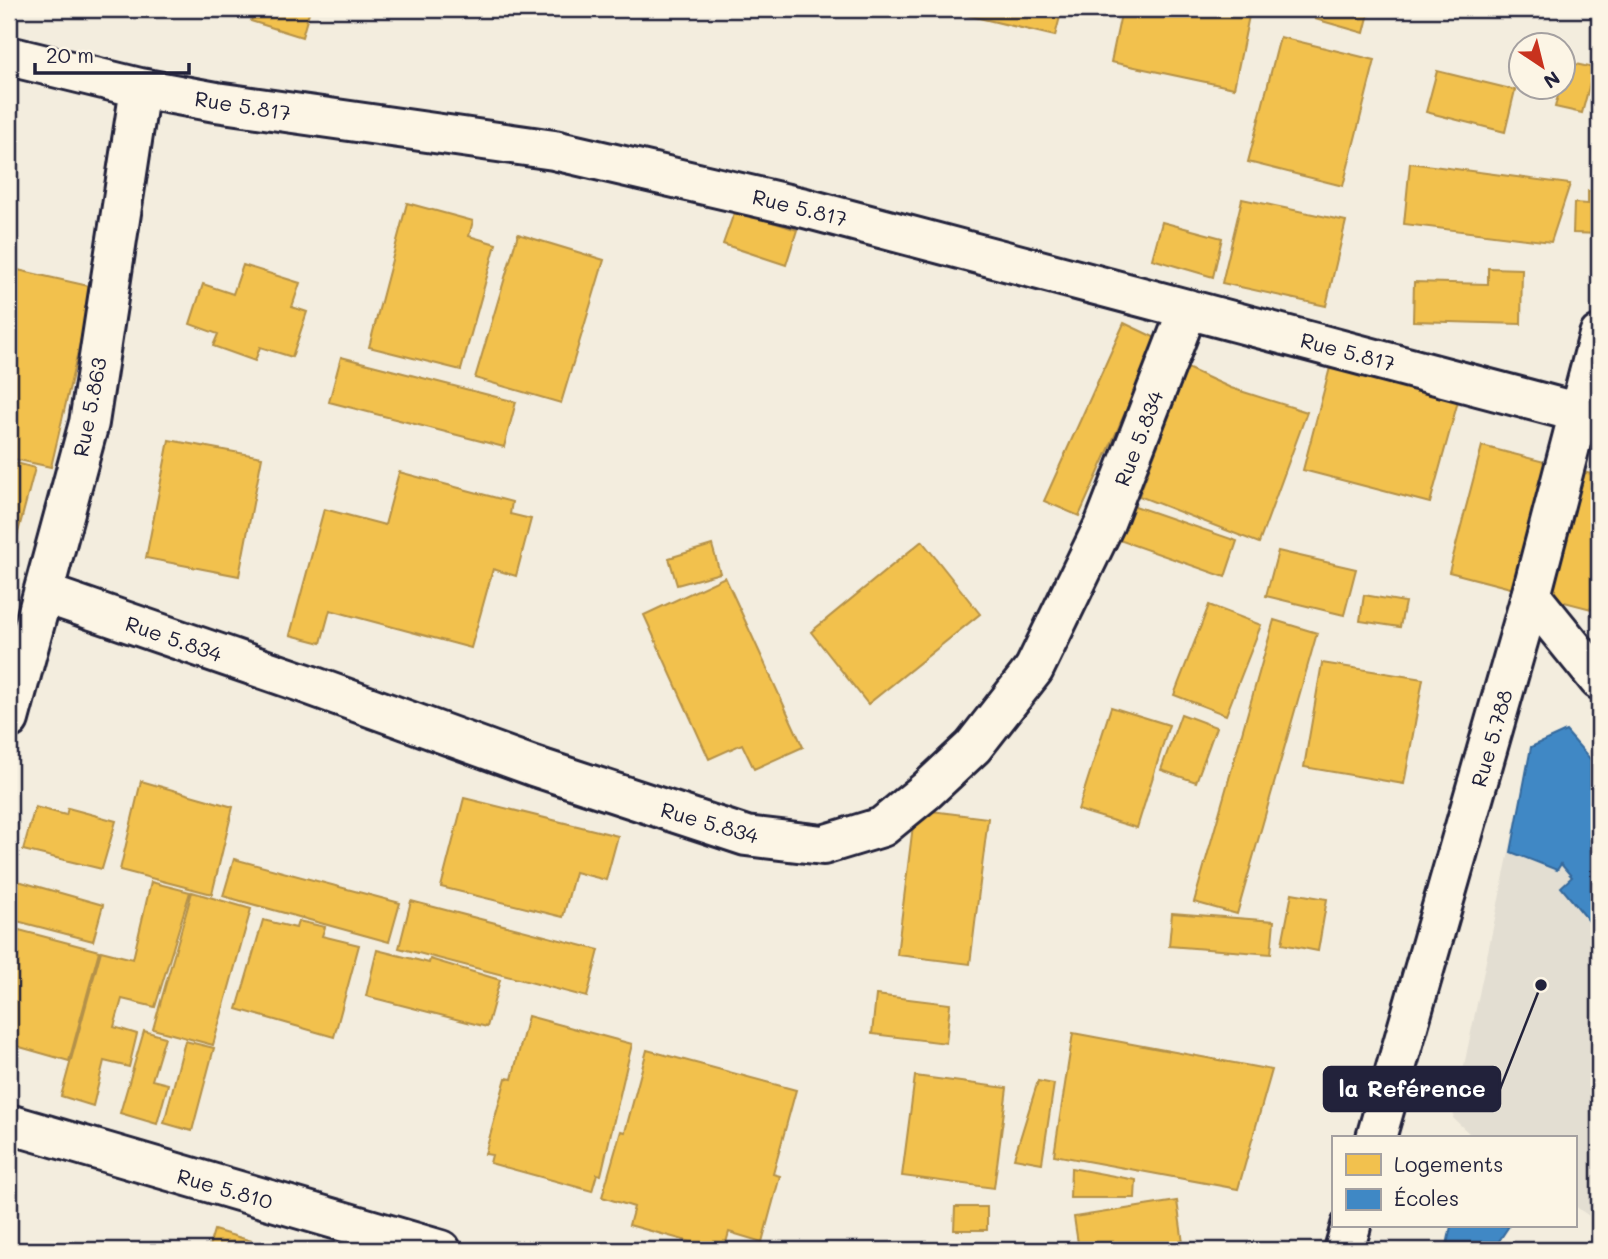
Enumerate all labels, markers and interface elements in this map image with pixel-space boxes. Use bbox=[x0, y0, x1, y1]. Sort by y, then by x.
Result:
scale bar bbox=[35, 32, 189, 76]
north arrow bbox=[1506, 32, 1576, 102]
text: 20 m bbox=[46, 41, 94, 68]
text: N bbox=[1539, 66, 1565, 95]
street label: Rue 5.817 bbox=[193, 84, 293, 126]
street label: Rue 5.817 bbox=[750, 182, 850, 232]
street label: Rue 5.817 bbox=[1298, 325, 1398, 377]
street label: Rue 5.863 bbox=[66, 355, 112, 459]
street label: Rue 5.834 bbox=[1107, 386, 1169, 490]
street label: Rue 5.834 bbox=[122, 609, 227, 667]
street label: Rue 5.788 bbox=[1464, 686, 1518, 790]
street label: Rue 5.834 bbox=[658, 795, 763, 849]
callout: la Reférence bbox=[1324, 1067, 1500, 1111]
text: la Reférence bbox=[1338, 1073, 1486, 1103]
legend bbox=[1332, 1136, 1576, 1228]
text: Logements bbox=[1394, 1150, 1504, 1177]
street label: Rue 5.810 bbox=[174, 1161, 276, 1215]
text: Écoles bbox=[1394, 1184, 1459, 1211]

